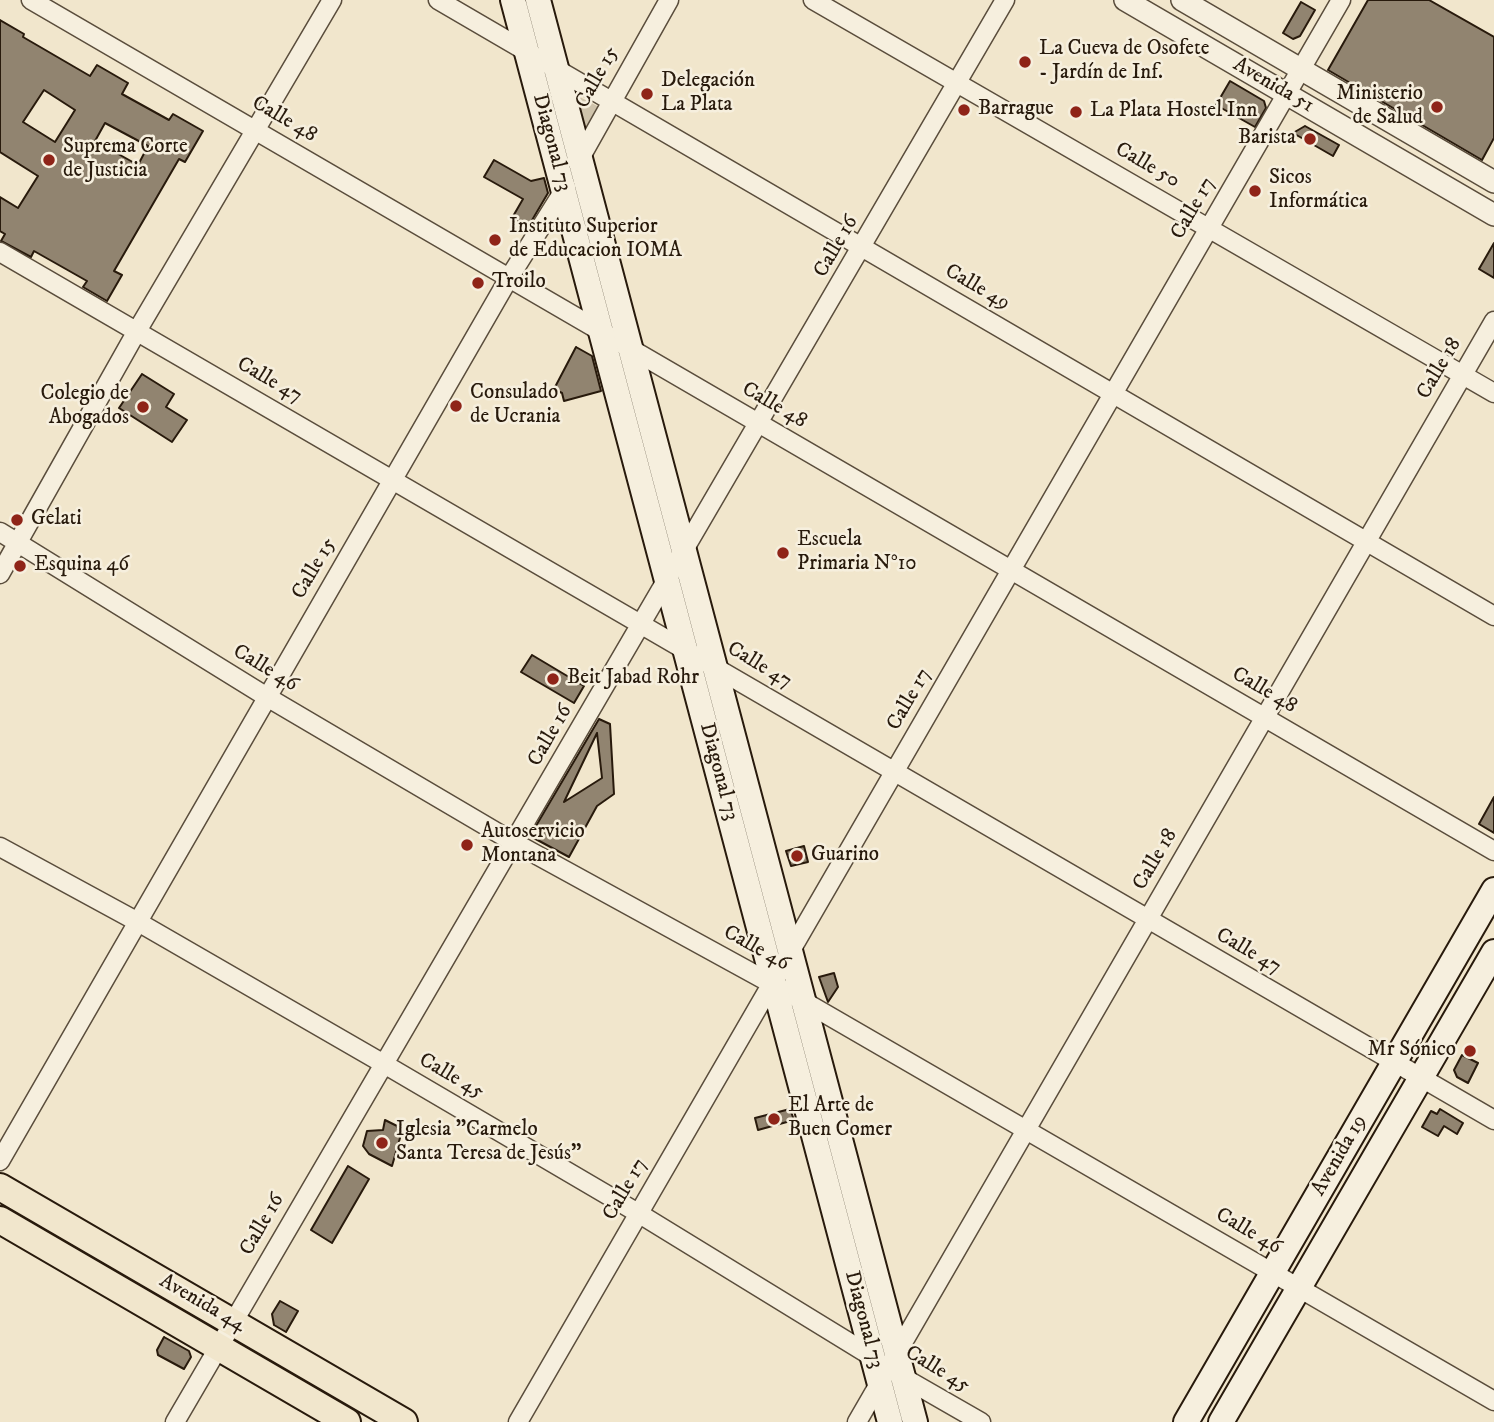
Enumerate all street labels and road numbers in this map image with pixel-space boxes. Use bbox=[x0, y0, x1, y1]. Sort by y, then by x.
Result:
street label: Calle 15 bbox=[571, 43, 625, 113]
street label: Avenida 51 bbox=[1228, 53, 1318, 119]
street label: Calle 48 bbox=[247, 91, 321, 149]
street label: Diagonal 73 bbox=[526, 91, 576, 195]
street label: Calle 50 bbox=[1110, 137, 1184, 195]
street label: Calle 17 bbox=[1166, 174, 1222, 244]
street label: Calle 16 bbox=[809, 212, 865, 282]
street label: Calle 49 bbox=[940, 259, 1014, 317]
street label: Calle 18 bbox=[1412, 334, 1468, 404]
street label: Calle 47 bbox=[232, 352, 306, 410]
street label: Calle 48 bbox=[737, 377, 811, 435]
street label: Calle 15 bbox=[287, 534, 343, 604]
street label: Calle 47 bbox=[722, 637, 796, 695]
street label: Calle 46 bbox=[228, 640, 302, 698]
street label: Calle 48 bbox=[1227, 662, 1301, 720]
street label: Calle 17 bbox=[882, 665, 938, 735]
street label: Calle 16 bbox=[523, 701, 579, 771]
street label: Diagonal 73 bbox=[693, 720, 743, 824]
street label: Calle 18 bbox=[1128, 825, 1184, 895]
street label: Calle 46 bbox=[719, 921, 793, 977]
street label: Calle 47 bbox=[1211, 923, 1285, 981]
street label: Calle 45 bbox=[414, 1048, 488, 1106]
street label: Avenida 19 bbox=[1307, 1111, 1373, 1201]
street label: Calle 17 bbox=[598, 1155, 654, 1225]
street label: Calle 16 bbox=[235, 1190, 291, 1260]
street label: Calle 46 bbox=[1211, 1203, 1285, 1261]
street label: Diagonal 73 bbox=[838, 1268, 888, 1372]
street label: Avenida 44 bbox=[154, 1269, 250, 1339]
street label: Calle 45 bbox=[900, 1341, 974, 1399]

